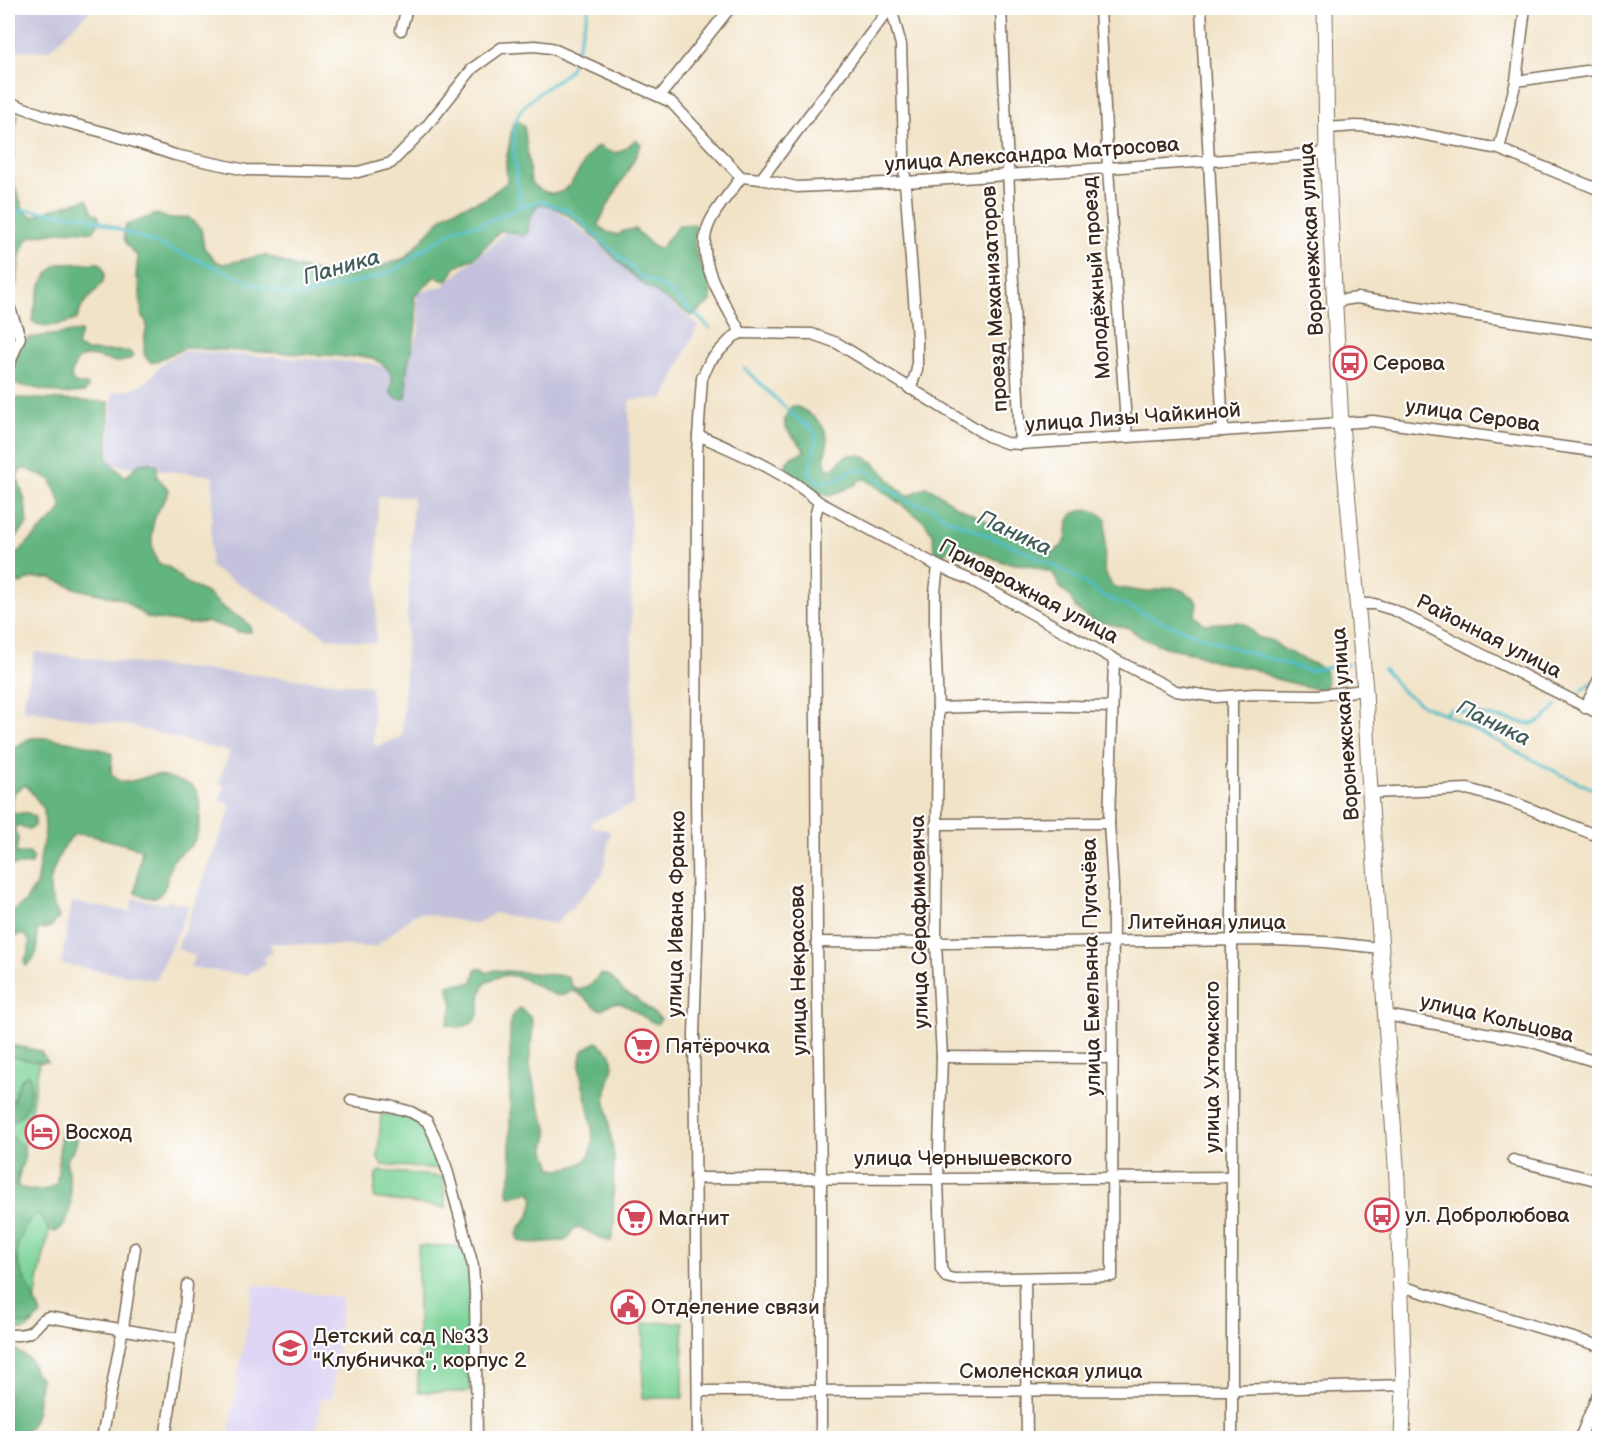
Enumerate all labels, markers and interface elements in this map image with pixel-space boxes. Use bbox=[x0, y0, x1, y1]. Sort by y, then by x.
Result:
street label: улица Александра Матросова bbox=[884, 132, 1181, 177]
street label: Воронежская улица bbox=[1294, 141, 1329, 336]
street label: Молодёжный проезд bbox=[1077, 175, 1116, 380]
street label: проезд Механизаторов bbox=[976, 185, 1013, 413]
water label: Паника bbox=[300, 244, 383, 291]
bus stop icon: Серова bbox=[1332, 345, 1368, 381]
place label: Серова bbox=[1373, 351, 1446, 376]
street label: улица Серова bbox=[1404, 394, 1543, 437]
street label: улица Лизы Чайкиной bbox=[1025, 398, 1242, 437]
water label: Паника bbox=[973, 504, 1056, 562]
street label: Приовражная улица bbox=[935, 533, 1123, 650]
street label: Районная улица bbox=[1412, 589, 1566, 684]
street label: Воронежская улица bbox=[1326, 626, 1365, 822]
water label: Паника bbox=[1452, 694, 1535, 753]
street label: улица Ивана Франко bbox=[662, 810, 691, 1018]
street label: улица Серафимовича bbox=[905, 814, 934, 1029]
street label: улица Емельяна Пугачёва bbox=[1077, 837, 1106, 1096]
street label: улица Некрасова bbox=[784, 884, 812, 1056]
street label: Литейная улица bbox=[1127, 910, 1287, 935]
street label: улица Ухтомского bbox=[1200, 981, 1225, 1153]
street label: улица Кольцова bbox=[1418, 989, 1577, 1048]
supermarket icon: Пятёрочка bbox=[624, 1028, 660, 1064]
place label: Пятёрочка bbox=[665, 1034, 771, 1059]
hotel icon: Восход bbox=[24, 1114, 60, 1150]
place label: Восход bbox=[65, 1120, 132, 1145]
street label: улица Чернышевского bbox=[854, 1146, 1072, 1171]
bus stop icon: ул. Добролюбова bbox=[1364, 1197, 1400, 1233]
supermarket icon: Магнит bbox=[617, 1200, 653, 1236]
place label: ул. Добролюбова bbox=[1405, 1203, 1570, 1228]
place label: Магнит bbox=[658, 1206, 730, 1231]
public building icon: Отделение связи bbox=[610, 1289, 646, 1325]
place label: Отделение связи bbox=[651, 1295, 820, 1320]
place label: Детский сад №33 "Клубничка", корпус 2 bbox=[313, 1324, 527, 1373]
school or university icon: Детский сад №33 "Клубничка", корпус 2 bbox=[272, 1330, 308, 1366]
street label: Смоленская улица bbox=[959, 1359, 1143, 1384]

